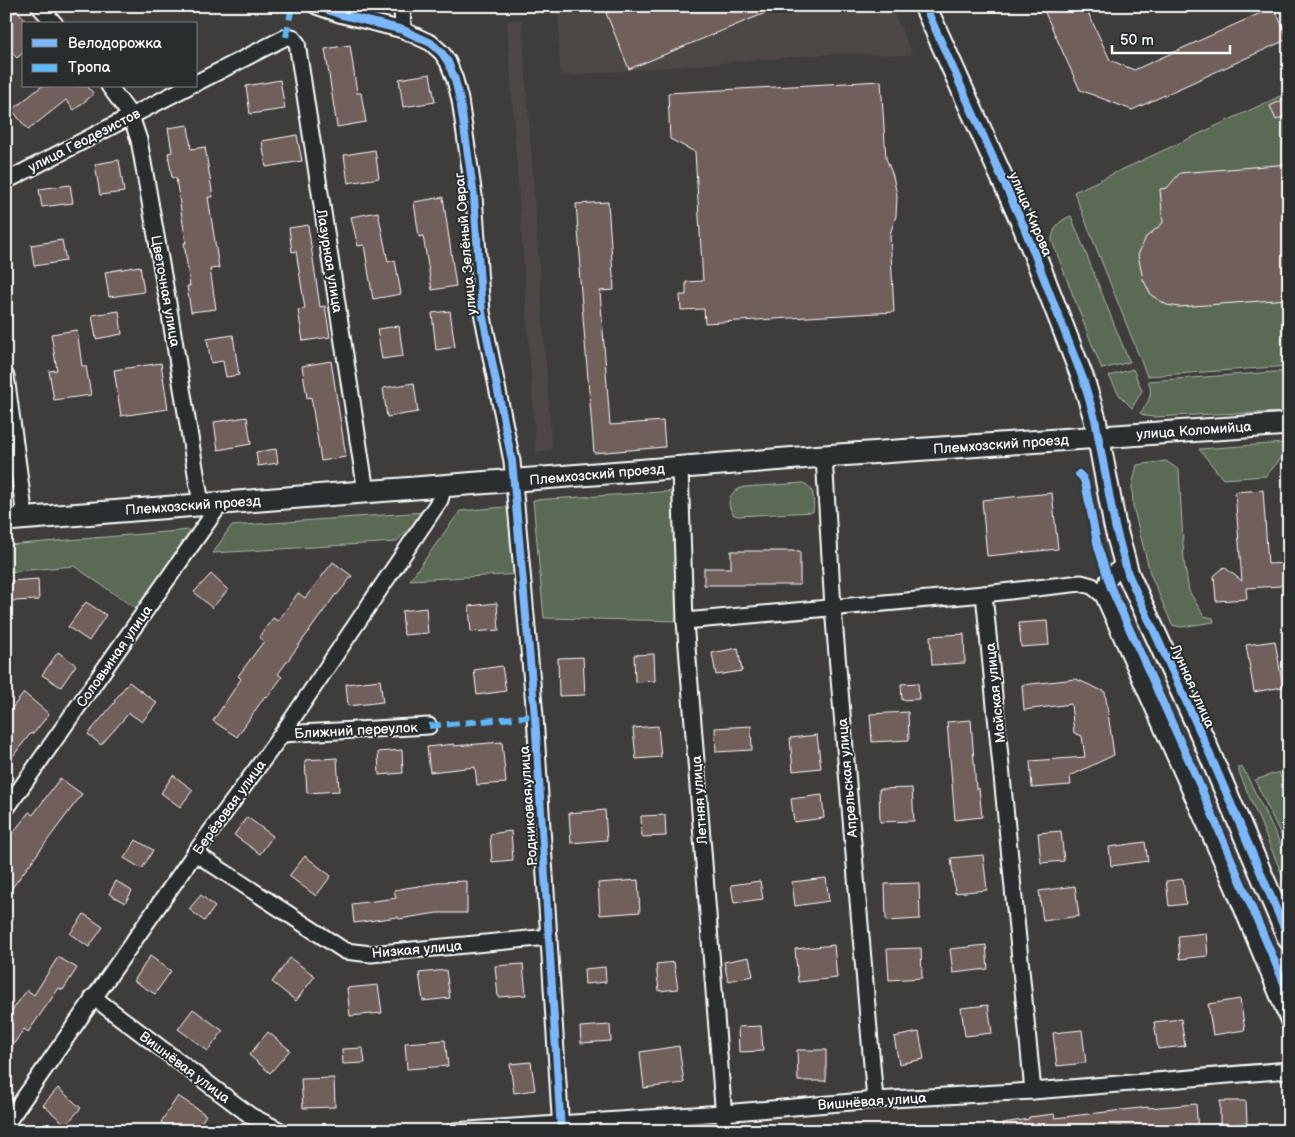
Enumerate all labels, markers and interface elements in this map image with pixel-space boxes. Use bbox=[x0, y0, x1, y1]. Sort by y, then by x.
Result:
legend bbox=[22, 22, 198, 88]
scale bar bbox=[1112, 22, 1230, 54]
text: 50 m bbox=[1120, 31, 1154, 50]
text: Велодорожка bbox=[68, 34, 162, 53]
text: Тропа bbox=[68, 58, 111, 77]
street label: улица Геодезистов bbox=[25, 105, 144, 176]
street label: улица Кирова bbox=[1005, 169, 1056, 260]
street label: улица Зелёный Овраг bbox=[451, 171, 480, 316]
street label: Лазурная улица bbox=[313, 207, 346, 315]
street label: Цветочная улица bbox=[147, 234, 184, 349]
street label: улица Коломийца bbox=[1136, 418, 1253, 443]
street label: Племхозский проезд bbox=[933, 431, 1070, 458]
street label: Племхозский проезд bbox=[529, 460, 666, 489]
street label: Племхозский проезд bbox=[125, 492, 262, 519]
street label: Соловьиная улица bbox=[73, 601, 156, 711]
street label: Майская улица bbox=[982, 641, 1009, 744]
street label: Лунная улица bbox=[1166, 641, 1219, 731]
street label: Апрельская улица bbox=[834, 717, 861, 839]
street label: Ближний переулок bbox=[294, 719, 419, 742]
street label: Родниковая улица bbox=[516, 745, 541, 867]
street label: Летняя улица bbox=[688, 754, 711, 846]
street label: Берёзовая улица bbox=[189, 756, 270, 858]
street label: Низкая улица bbox=[371, 937, 464, 962]
street label: Вишнёвая улица bbox=[136, 1028, 234, 1107]
street label: Вишнёвая улица bbox=[817, 1089, 928, 1114]

